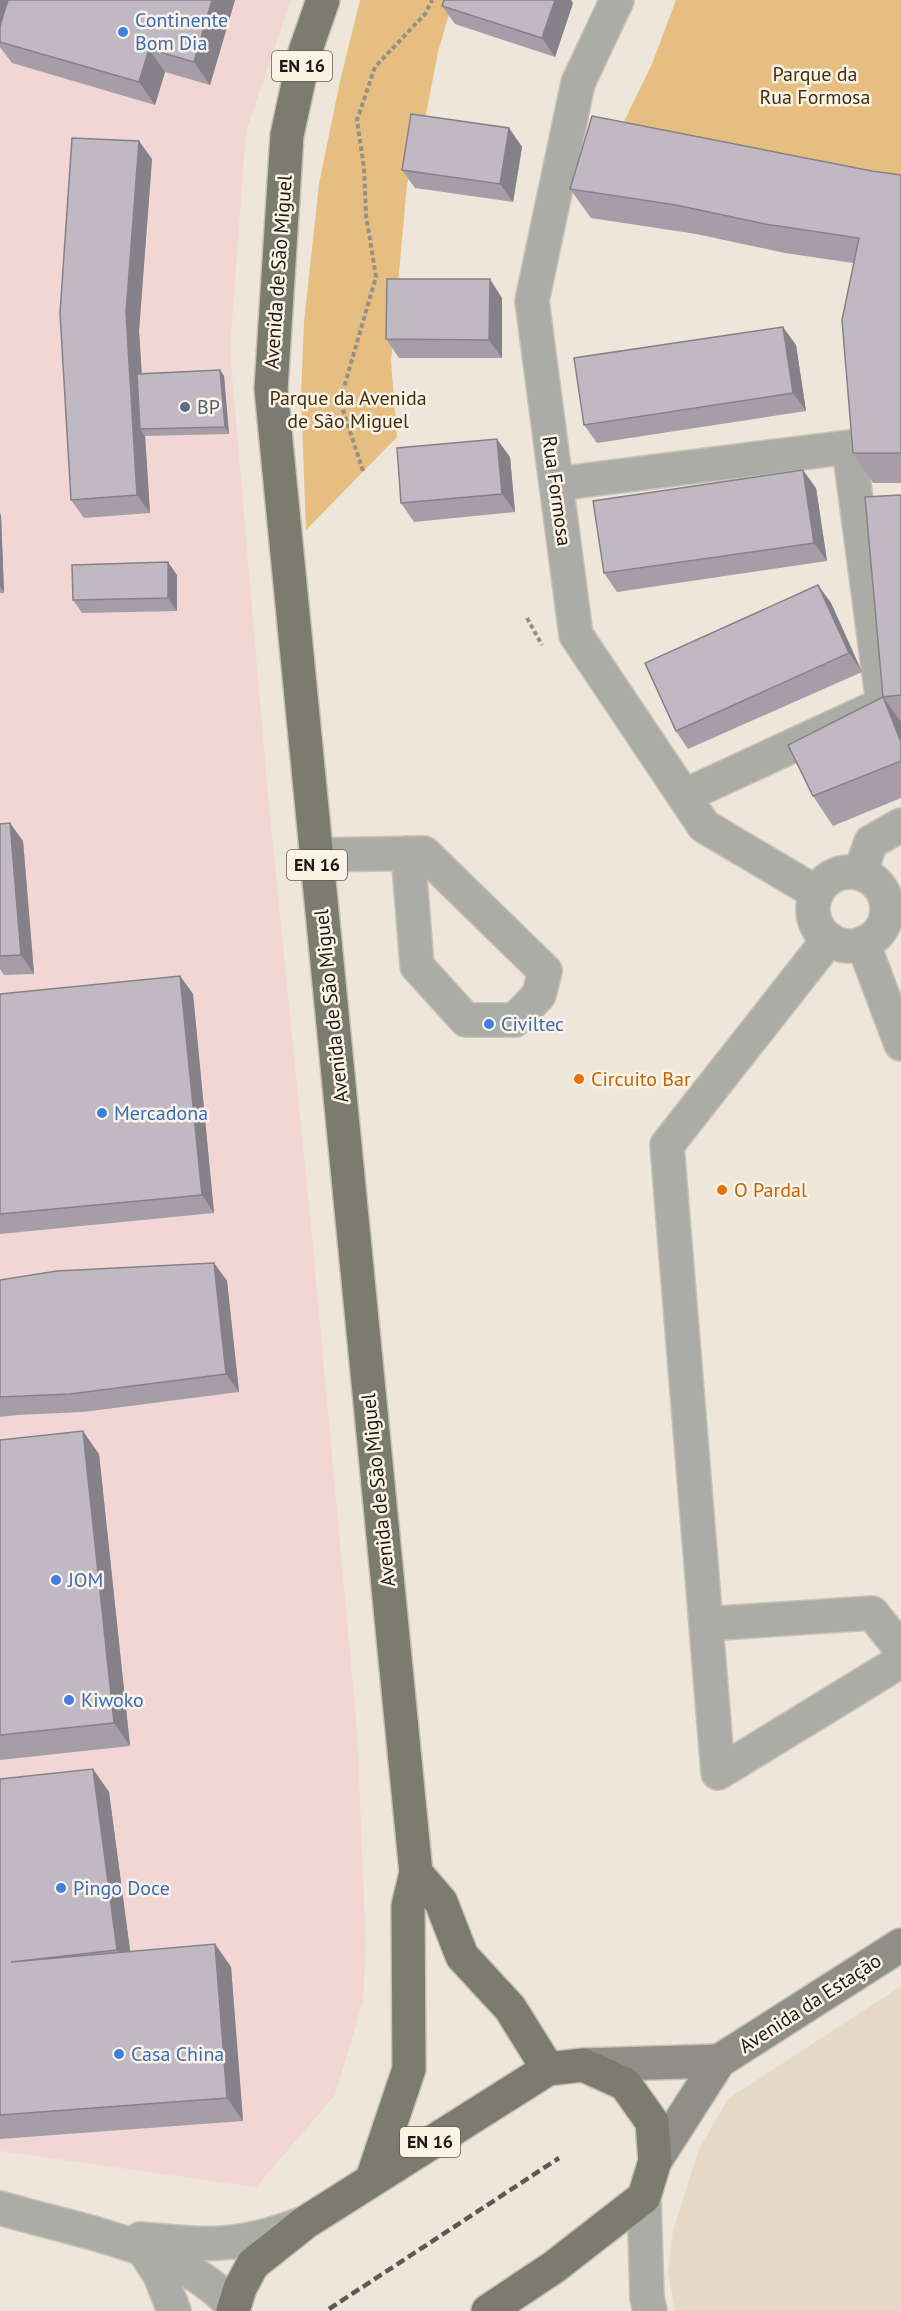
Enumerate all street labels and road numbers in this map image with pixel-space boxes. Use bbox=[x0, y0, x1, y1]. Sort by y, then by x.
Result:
road number: EN 16 bbox=[272, 51, 332, 81]
street label: Avenida de São Miguel bbox=[258, 174, 298, 370]
street label: Rua Formosa bbox=[536, 434, 578, 548]
road number: EN 16 bbox=[287, 850, 347, 880]
street label: Avenida de São Miguel bbox=[308, 908, 354, 1104]
street label: Avenida de São Miguel bbox=[355, 1392, 401, 1588]
street label: Avenida da Estação bbox=[734, 1947, 886, 2059]
road number: EN 16 bbox=[400, 2127, 460, 2157]

